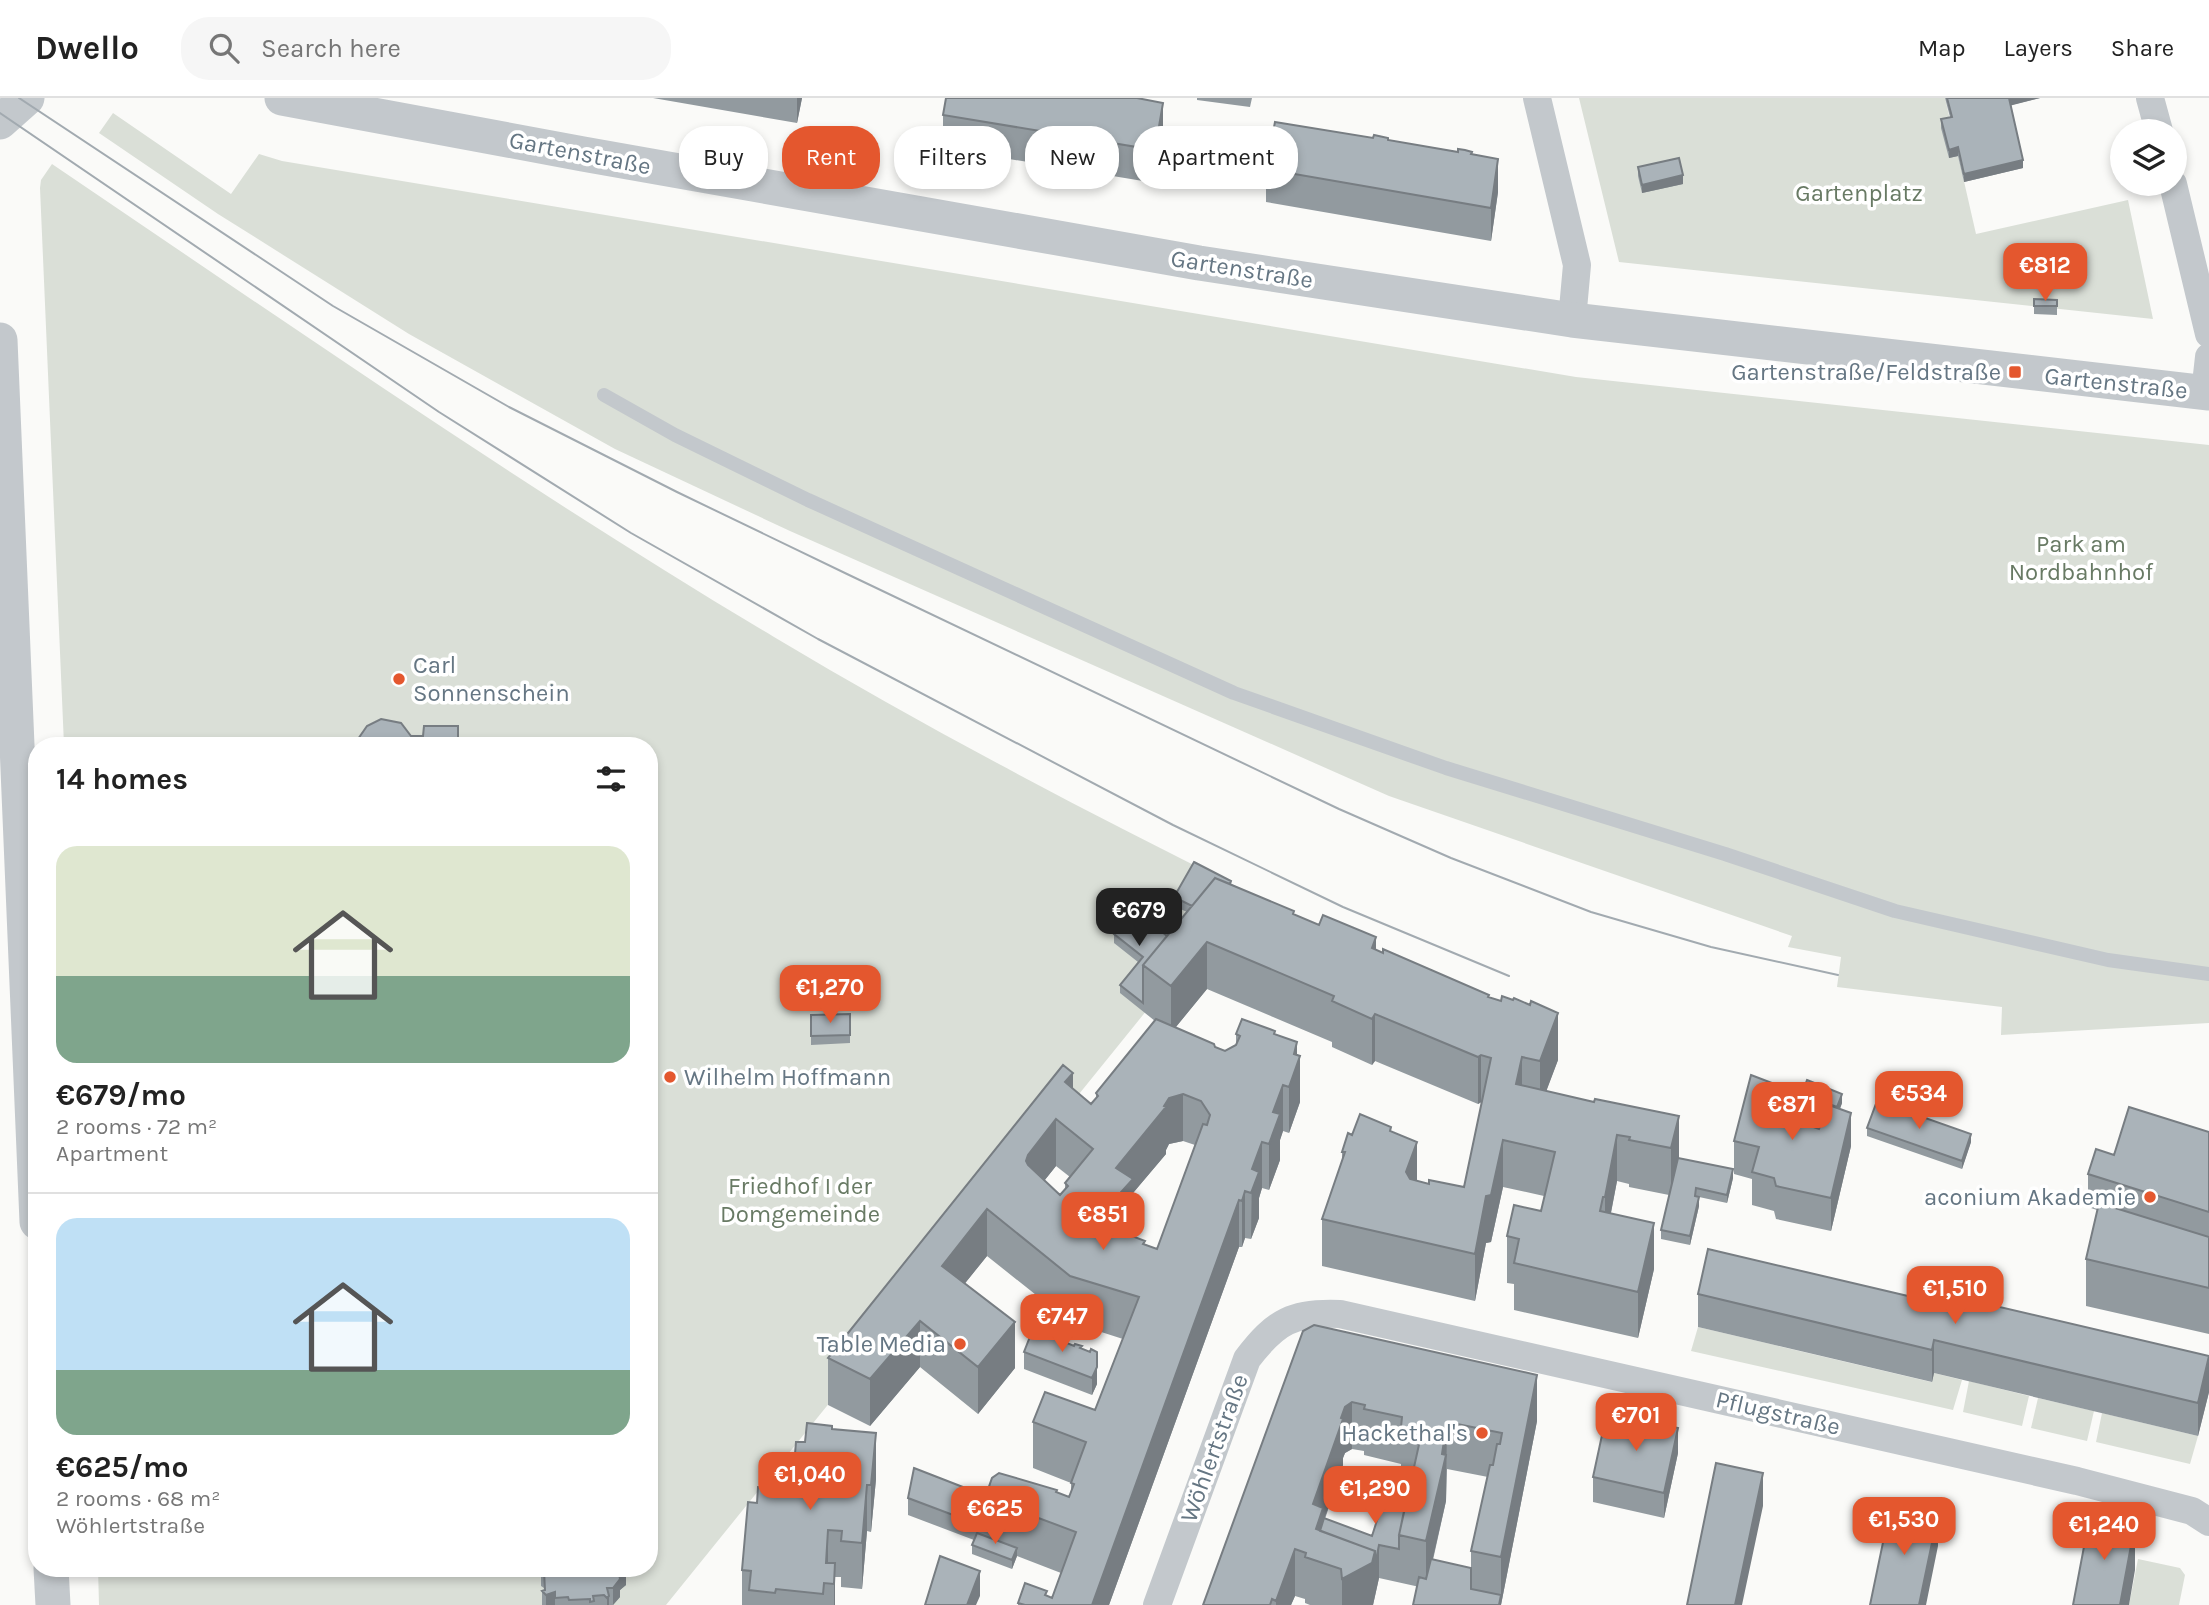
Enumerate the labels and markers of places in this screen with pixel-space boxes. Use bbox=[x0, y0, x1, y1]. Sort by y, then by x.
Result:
pin: €812 bbox=[2004, 244, 2086, 303]
place label: Gartenstraße/Feldstraße bbox=[1731, 358, 2001, 386]
marker: Gartenstraße/Feldstraße bbox=[2007, 364, 2023, 380]
place label: Carl Sonnenschein bbox=[413, 651, 570, 707]
marker: Carl Sonnenschein bbox=[391, 671, 407, 687]
pin: €679 bbox=[1098, 888, 1180, 948]
pin: €1,270 bbox=[773, 965, 887, 1025]
place label: Wilhelm Hoffmann bbox=[684, 1063, 891, 1091]
marker: Wilhelm Hoffmann bbox=[662, 1069, 678, 1085]
pin: €534 bbox=[1878, 1072, 1960, 1131]
pin: €871 bbox=[1751, 1082, 1833, 1142]
place label: aconium Akademie bbox=[1924, 1183, 2136, 1211]
marker: aconium Akademie bbox=[2142, 1189, 2158, 1205]
pin: €851 bbox=[1062, 1192, 1144, 1252]
pin: €1,510 bbox=[1898, 1266, 2012, 1326]
pin: €747 bbox=[1021, 1294, 1103, 1354]
place label: Table Media bbox=[817, 1330, 946, 1358]
marker: Table Media bbox=[952, 1336, 968, 1352]
pin: €701 bbox=[1595, 1394, 1677, 1453]
place label: Hackethal's bbox=[1341, 1419, 1468, 1447]
marker: Hackethal's bbox=[1474, 1425, 1490, 1441]
pin: €1,040 bbox=[753, 1452, 867, 1512]
pin: €1,290 bbox=[1318, 1466, 1432, 1526]
pin: €625 bbox=[954, 1486, 1036, 1546]
pin: €1,530 bbox=[1847, 1498, 1961, 1557]
pin: €1,240 bbox=[2047, 1502, 2161, 1562]

